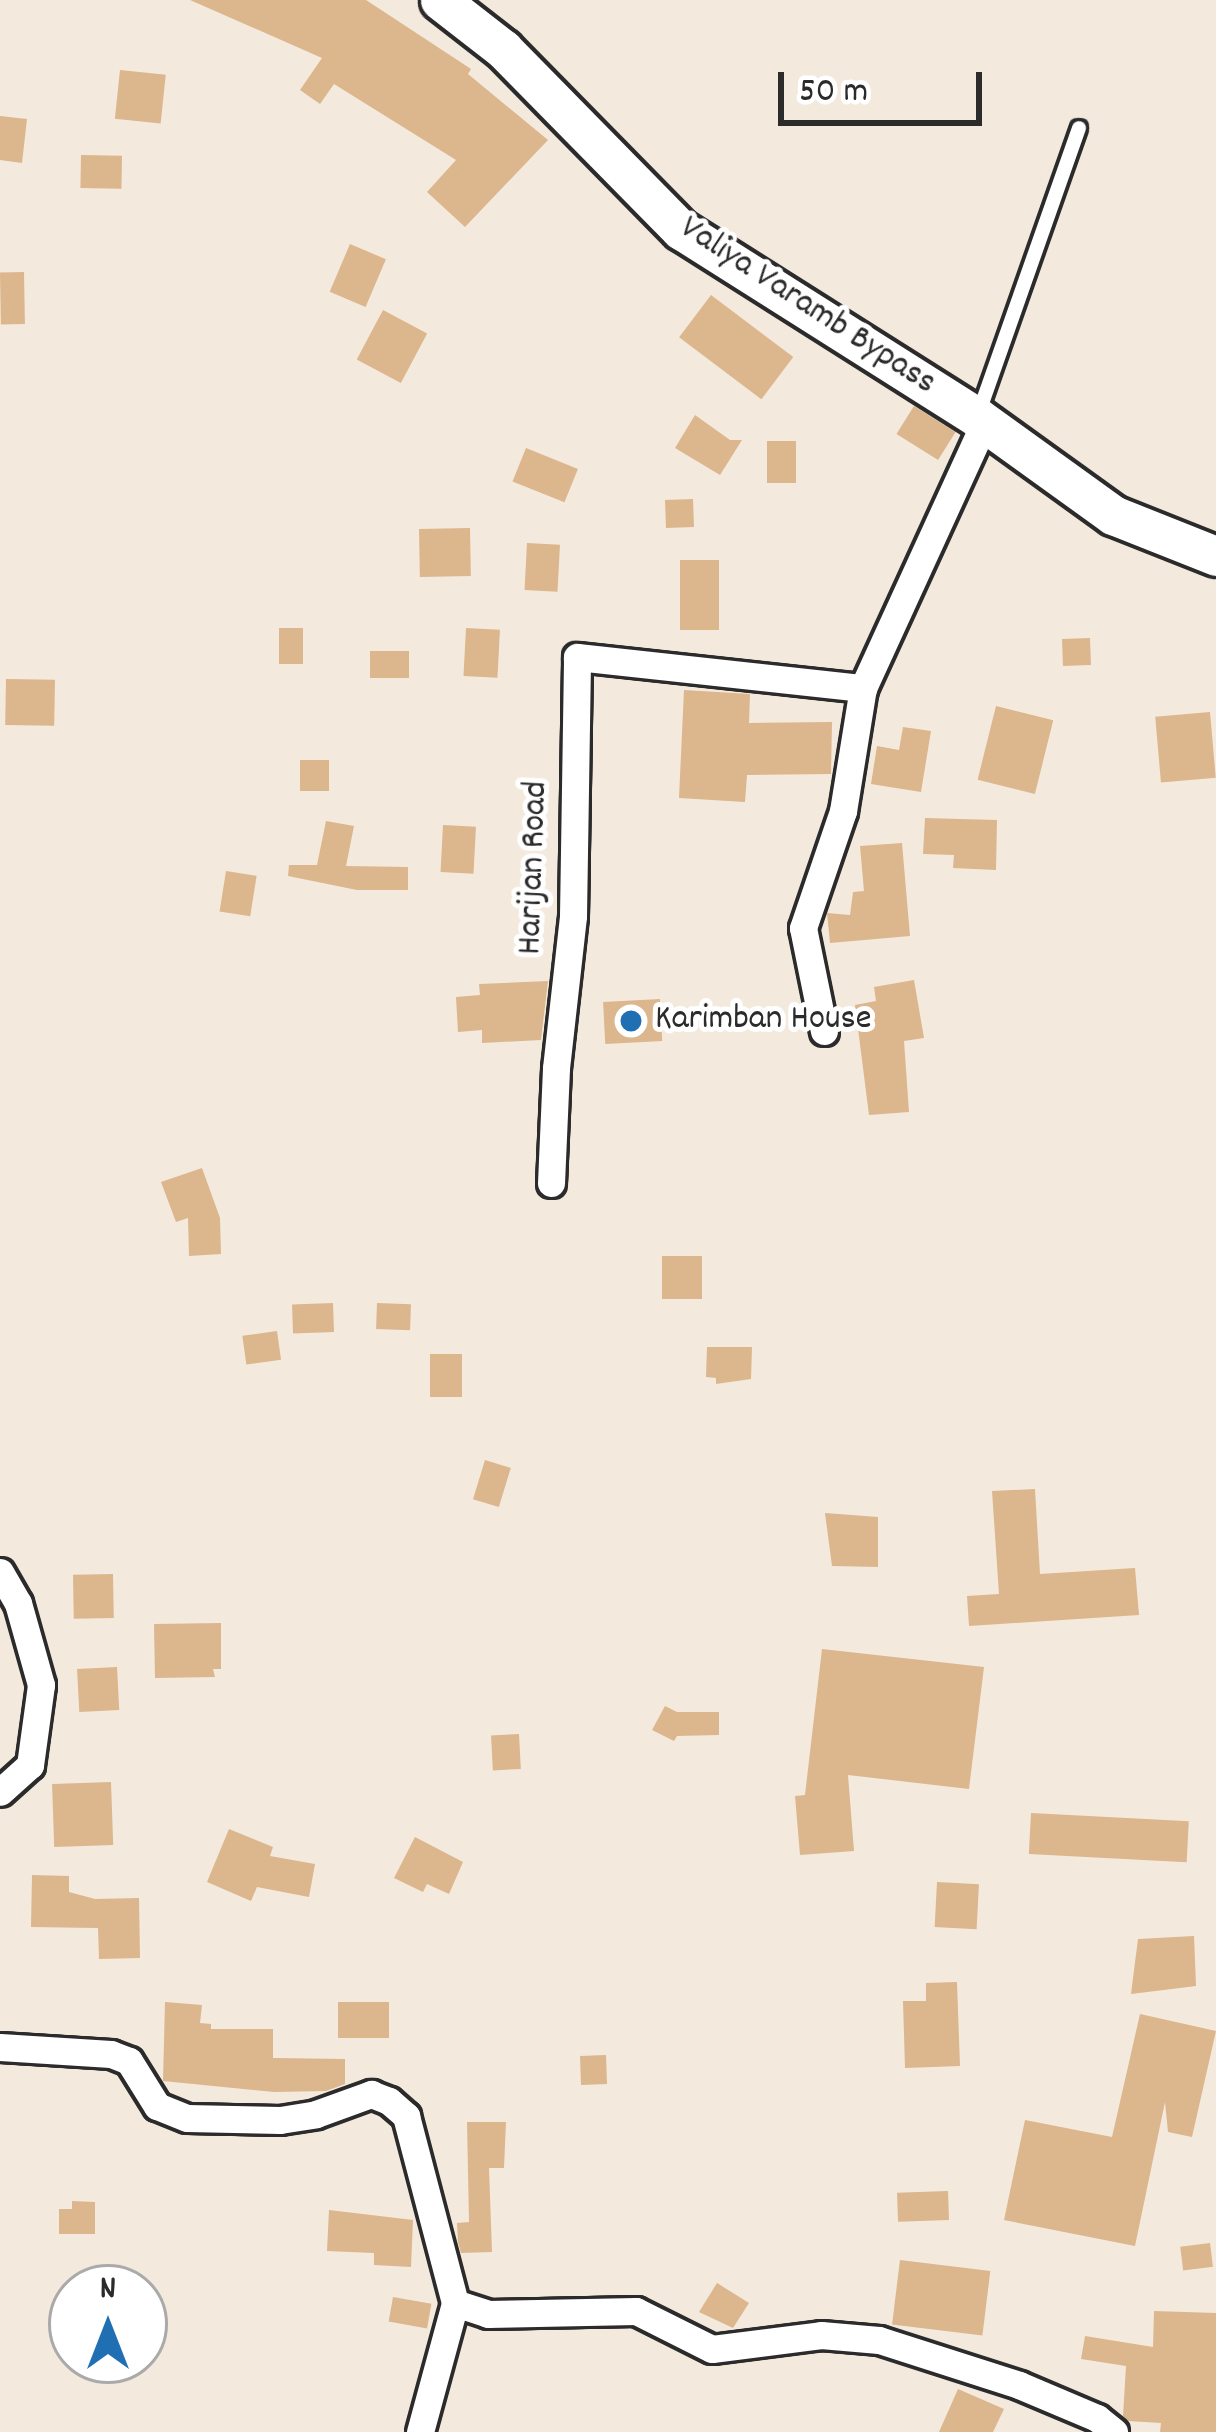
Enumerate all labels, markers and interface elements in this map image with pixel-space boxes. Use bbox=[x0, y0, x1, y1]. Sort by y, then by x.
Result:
scale bar bbox=[784, 48, 988, 122]
text: 50 m bbox=[799, 67, 868, 119]
street label: Valiya Varamb Bypass bbox=[670, 208, 944, 406]
street label: Harijan Road bbox=[510, 780, 560, 956]
place label: Karimban House bbox=[655, 999, 872, 1043]
marker: Karimban House bbox=[618, 1008, 644, 1034]
north arrow bbox=[48, 2264, 168, 2384]
text: N bbox=[100, 2267, 116, 2314]

